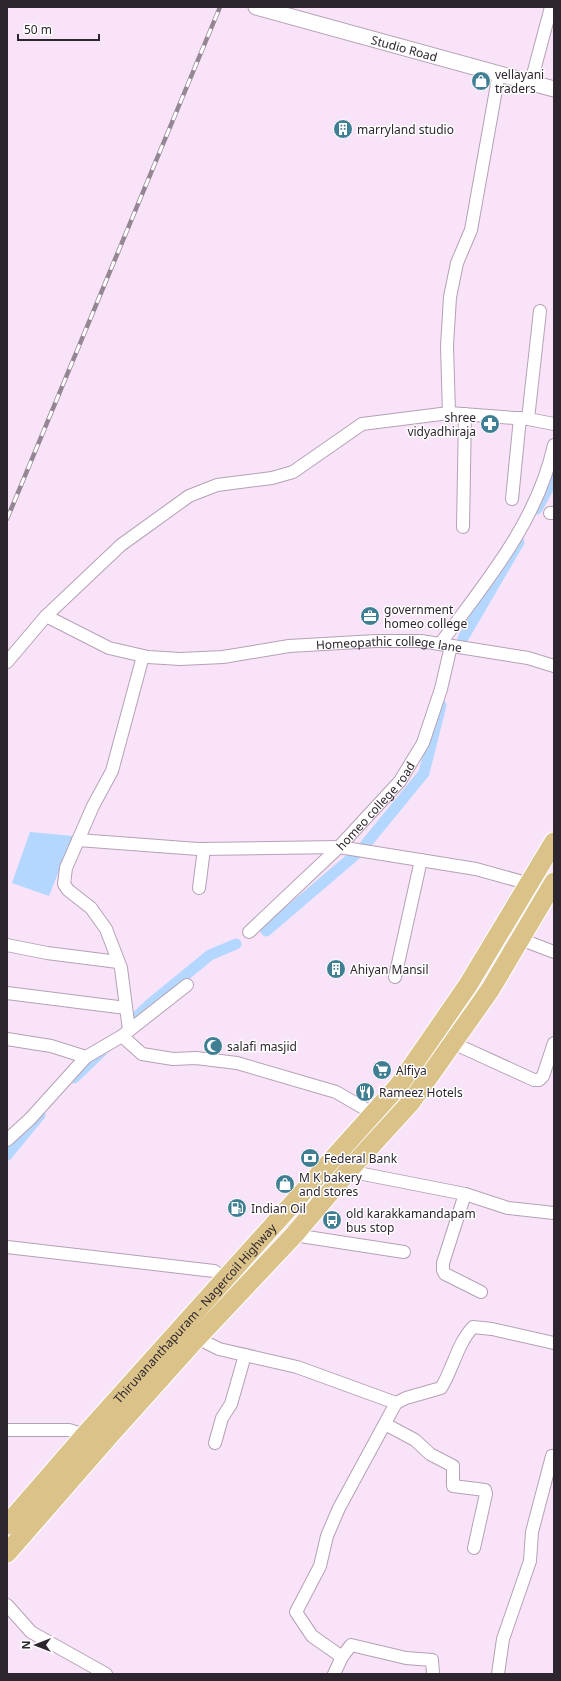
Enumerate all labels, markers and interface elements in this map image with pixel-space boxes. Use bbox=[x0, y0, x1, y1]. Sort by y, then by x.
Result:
scale bar bbox=[18, 16, 99, 42]
text: 50 m bbox=[24, 21, 52, 38]
street label: Studio Road bbox=[369, 31, 440, 65]
place label: vellayani traders bbox=[495, 66, 544, 97]
shop icon: vellayani traders bbox=[470, 70, 492, 92]
building icon: marryland studio bbox=[332, 118, 354, 140]
place label: marryland studio bbox=[357, 121, 454, 138]
place label: shree vidyadhiraja bbox=[407, 409, 476, 440]
pharmacy icon: shree vidyadhiraja bbox=[479, 413, 501, 435]
place label: government homeo college bbox=[384, 601, 467, 632]
office icon: government homeo college bbox=[359, 605, 381, 627]
street label: Homeopathic college lane bbox=[315, 632, 464, 656]
street label: homeo college road bbox=[332, 758, 418, 854]
building icon: Ahiyan Mansil bbox=[325, 958, 347, 980]
place label: Ahiyan Mansil bbox=[350, 961, 429, 978]
mosque icon: salafi masjid bbox=[202, 1035, 224, 1057]
place label: salafi masjid bbox=[227, 1038, 297, 1055]
supermarket icon: Alfiya bbox=[371, 1059, 393, 1081]
place label: Alfiya bbox=[396, 1062, 427, 1079]
restaurant icon: Rameez Hotels bbox=[354, 1081, 376, 1103]
place label: Rameez Hotels bbox=[379, 1084, 463, 1101]
bank icon: Federal Bank bbox=[299, 1147, 321, 1169]
place label: Federal Bank bbox=[324, 1150, 398, 1167]
place label: M K bakery and stores bbox=[299, 1169, 363, 1200]
shop icon: M K bakery and stores bbox=[274, 1173, 296, 1195]
fuel station icon: Indian Oil bbox=[226, 1197, 248, 1219]
place label: Indian Oil bbox=[251, 1200, 306, 1217]
place label: old karakkamandapam bus stop bbox=[346, 1205, 476, 1236]
bus stop icon: old karakkamandapam bus stop bbox=[321, 1209, 343, 1231]
street label: Thiruvananthapuram - Nagercoil Highway bbox=[109, 1219, 280, 1407]
north arrow bbox=[16, 1625, 56, 1665]
text: N bbox=[18, 1641, 33, 1649]

